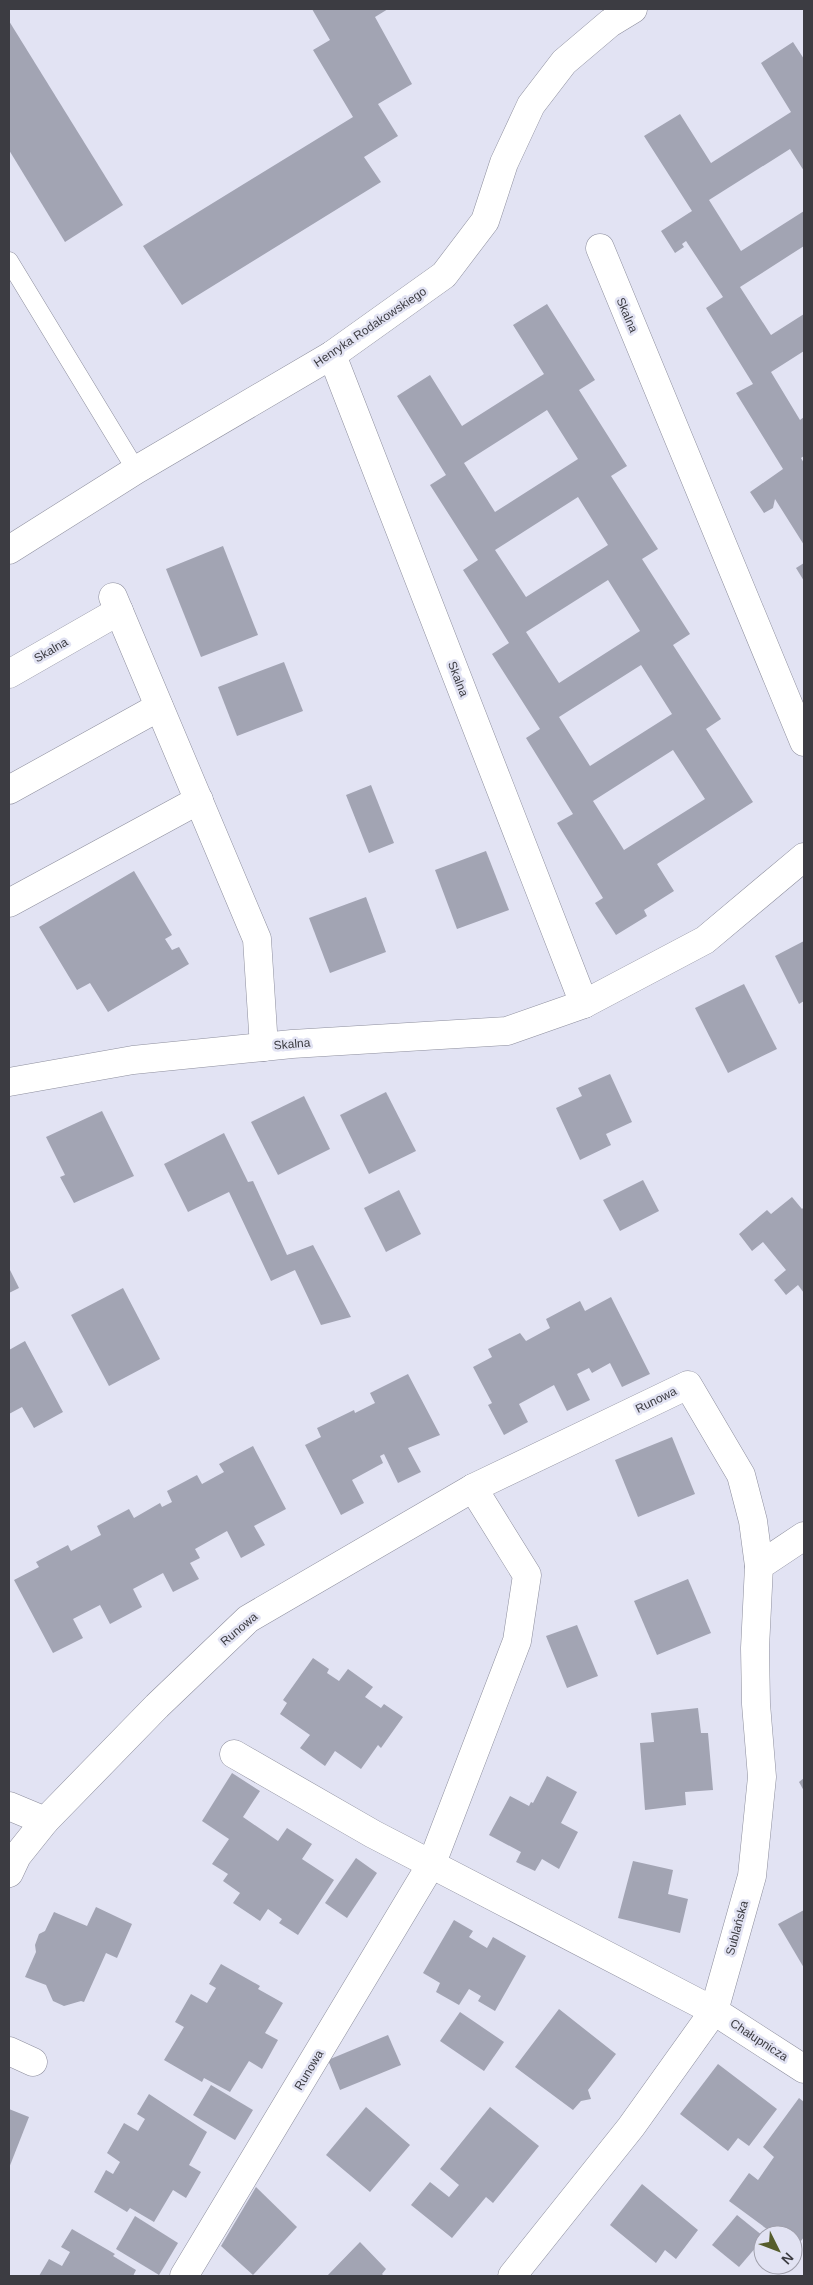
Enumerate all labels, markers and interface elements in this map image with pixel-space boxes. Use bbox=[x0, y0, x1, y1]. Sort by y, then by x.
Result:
street label: Henryka Rodakowskiego bbox=[311, 284, 429, 370]
street label: Skalna bbox=[613, 295, 641, 335]
street label: Skalna bbox=[32, 635, 71, 665]
street label: Skalna bbox=[445, 659, 471, 699]
street label: Skalna bbox=[273, 1035, 311, 1053]
street label: Runowa bbox=[633, 1384, 679, 1416]
street label: Runowa bbox=[218, 1609, 261, 1649]
street label: Sublańska bbox=[723, 1899, 751, 1957]
street label: Chałupnicza bbox=[727, 2016, 791, 2064]
street label: Runowa bbox=[292, 2047, 327, 2092]
north arrow bbox=[753, 2225, 803, 2275]
text: N bbox=[778, 2250, 797, 2268]

